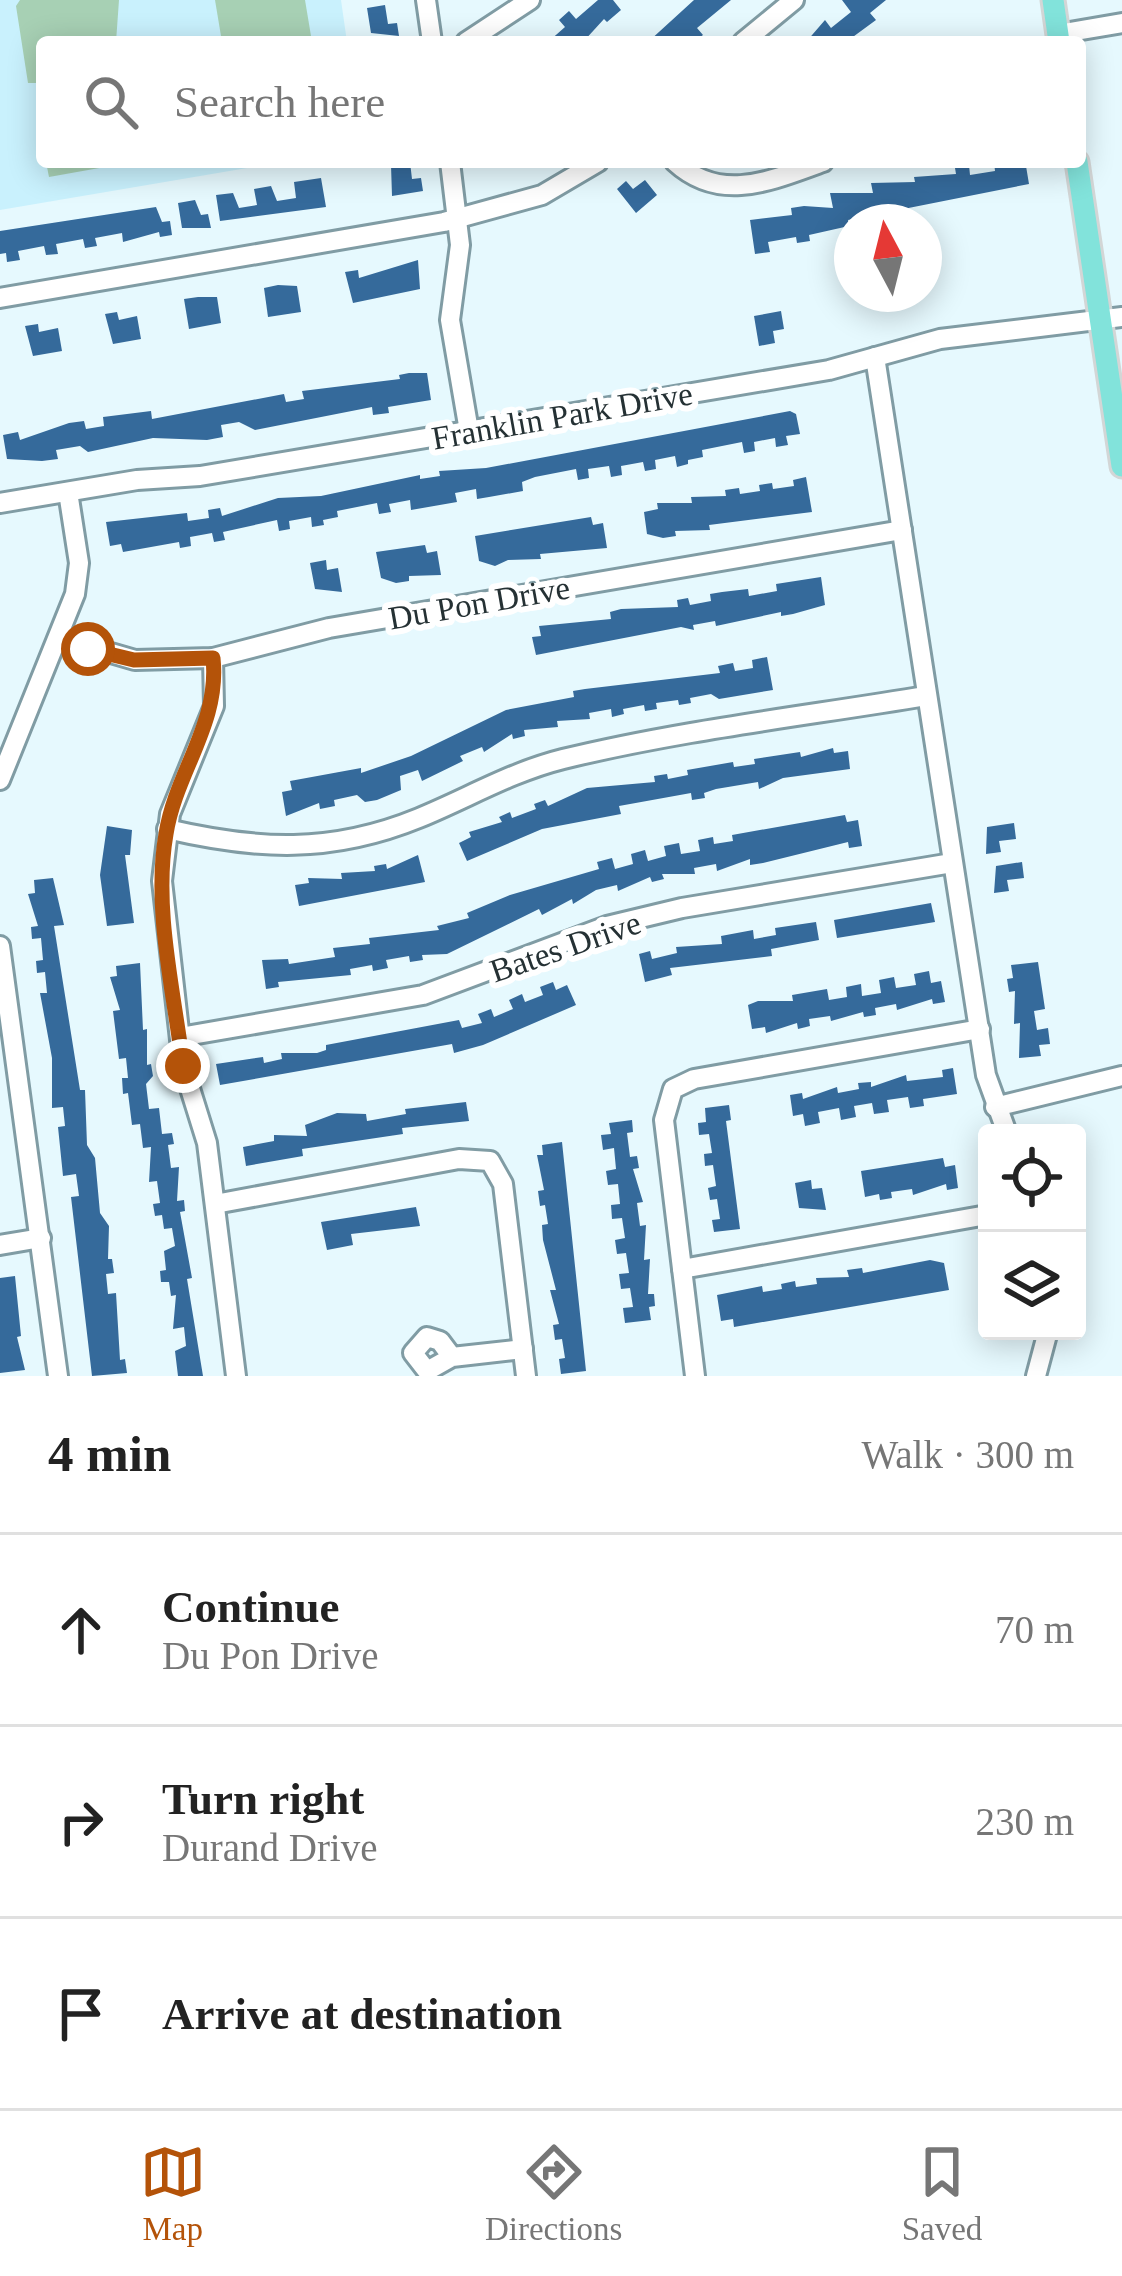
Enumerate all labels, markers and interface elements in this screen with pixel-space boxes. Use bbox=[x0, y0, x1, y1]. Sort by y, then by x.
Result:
search box bbox=[36, 36, 1086, 168]
icon: search bbox=[78, 69, 144, 135]
text: Search here bbox=[174, 77, 385, 127]
north arrow bbox=[834, 204, 942, 312]
street label: Franklin Park Drive bbox=[429, 375, 695, 457]
street label: Du Pon Drive bbox=[386, 569, 573, 637]
route start bbox=[61, 622, 115, 676]
street label: Bates Drive bbox=[485, 904, 645, 989]
route end bbox=[156, 1039, 210, 1093]
map controls bbox=[978, 1124, 1086, 1340]
button: locate bbox=[978, 1124, 1086, 1232]
button: layers bbox=[978, 1232, 1086, 1340]
text: 4 min bbox=[48, 1426, 171, 1482]
text: Walk · 300 m bbox=[862, 1433, 1074, 1476]
text: Continue bbox=[162, 1582, 340, 1632]
icon: ahead bbox=[48, 1597, 114, 1663]
text: 70 m bbox=[995, 1608, 1074, 1651]
text: Du Pon Drive bbox=[162, 1634, 379, 1677]
text: Turn right bbox=[162, 1774, 364, 1824]
icon: right bbox=[48, 1789, 114, 1855]
text: 230 m bbox=[975, 1800, 1074, 1843]
text: Durand Drive bbox=[162, 1826, 378, 1869]
icon: arrive bbox=[48, 1981, 114, 2047]
text: Arrive at destination bbox=[162, 1989, 562, 2039]
tab: Map bbox=[140, 2139, 206, 2248]
tab: Directions bbox=[485, 2139, 622, 2248]
tab: Saved bbox=[902, 2139, 982, 2248]

